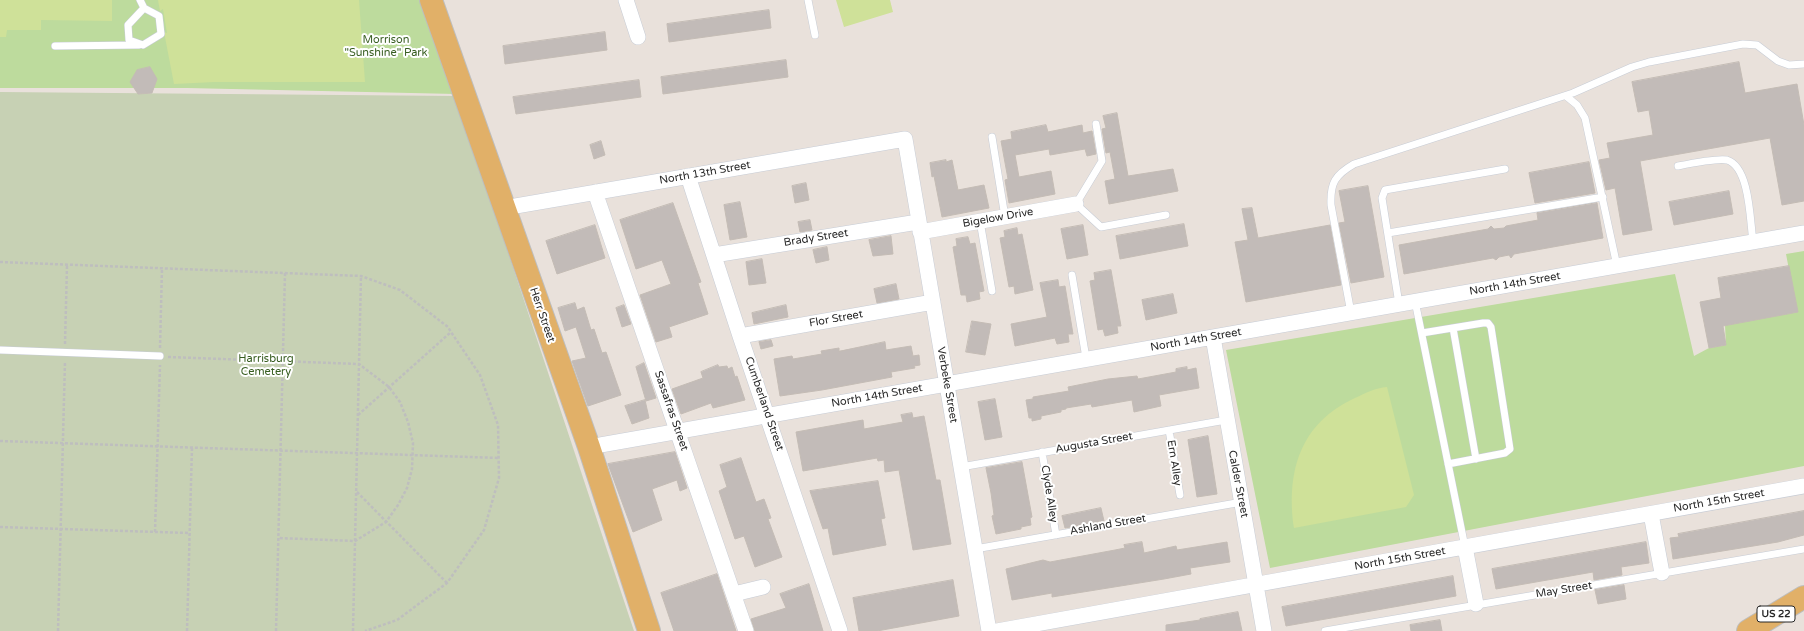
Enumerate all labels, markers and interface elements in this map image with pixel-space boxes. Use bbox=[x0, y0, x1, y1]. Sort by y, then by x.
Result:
park label: Morrison "Sunshine" Park bbox=[344, 33, 428, 59]
street label: North 13th Street bbox=[658, 158, 752, 188]
street label: Bigelow Drive bbox=[962, 205, 1034, 231]
street label: Brady Street bbox=[783, 226, 849, 250]
street label: North 14th Street bbox=[1468, 269, 1562, 299]
street label: Herr Street bbox=[526, 286, 558, 344]
street label: Flor Street bbox=[808, 308, 864, 330]
street label: North 14th Street bbox=[1149, 325, 1243, 355]
street label: Verbeke Street bbox=[934, 346, 960, 424]
park label: Harrisburg Cemetery bbox=[238, 352, 294, 378]
street label: Cumberland Street bbox=[742, 355, 786, 453]
street label: Sassafras Street bbox=[651, 369, 691, 453]
street label: North 14th Street bbox=[830, 381, 924, 411]
street label: Augusta Street bbox=[1054, 430, 1134, 456]
street label: Ern Alley bbox=[1164, 439, 1184, 487]
street label: Calder Street bbox=[1225, 449, 1251, 519]
street label: Clyde Alley bbox=[1038, 464, 1060, 524]
street label: North 15th Street bbox=[1672, 486, 1766, 516]
street label: Ashland Street bbox=[1069, 512, 1147, 538]
street label: North 15th Street bbox=[1353, 544, 1447, 574]
street label: May Street bbox=[1535, 579, 1593, 601]
road number: US 22 bbox=[1757, 606, 1795, 622]

